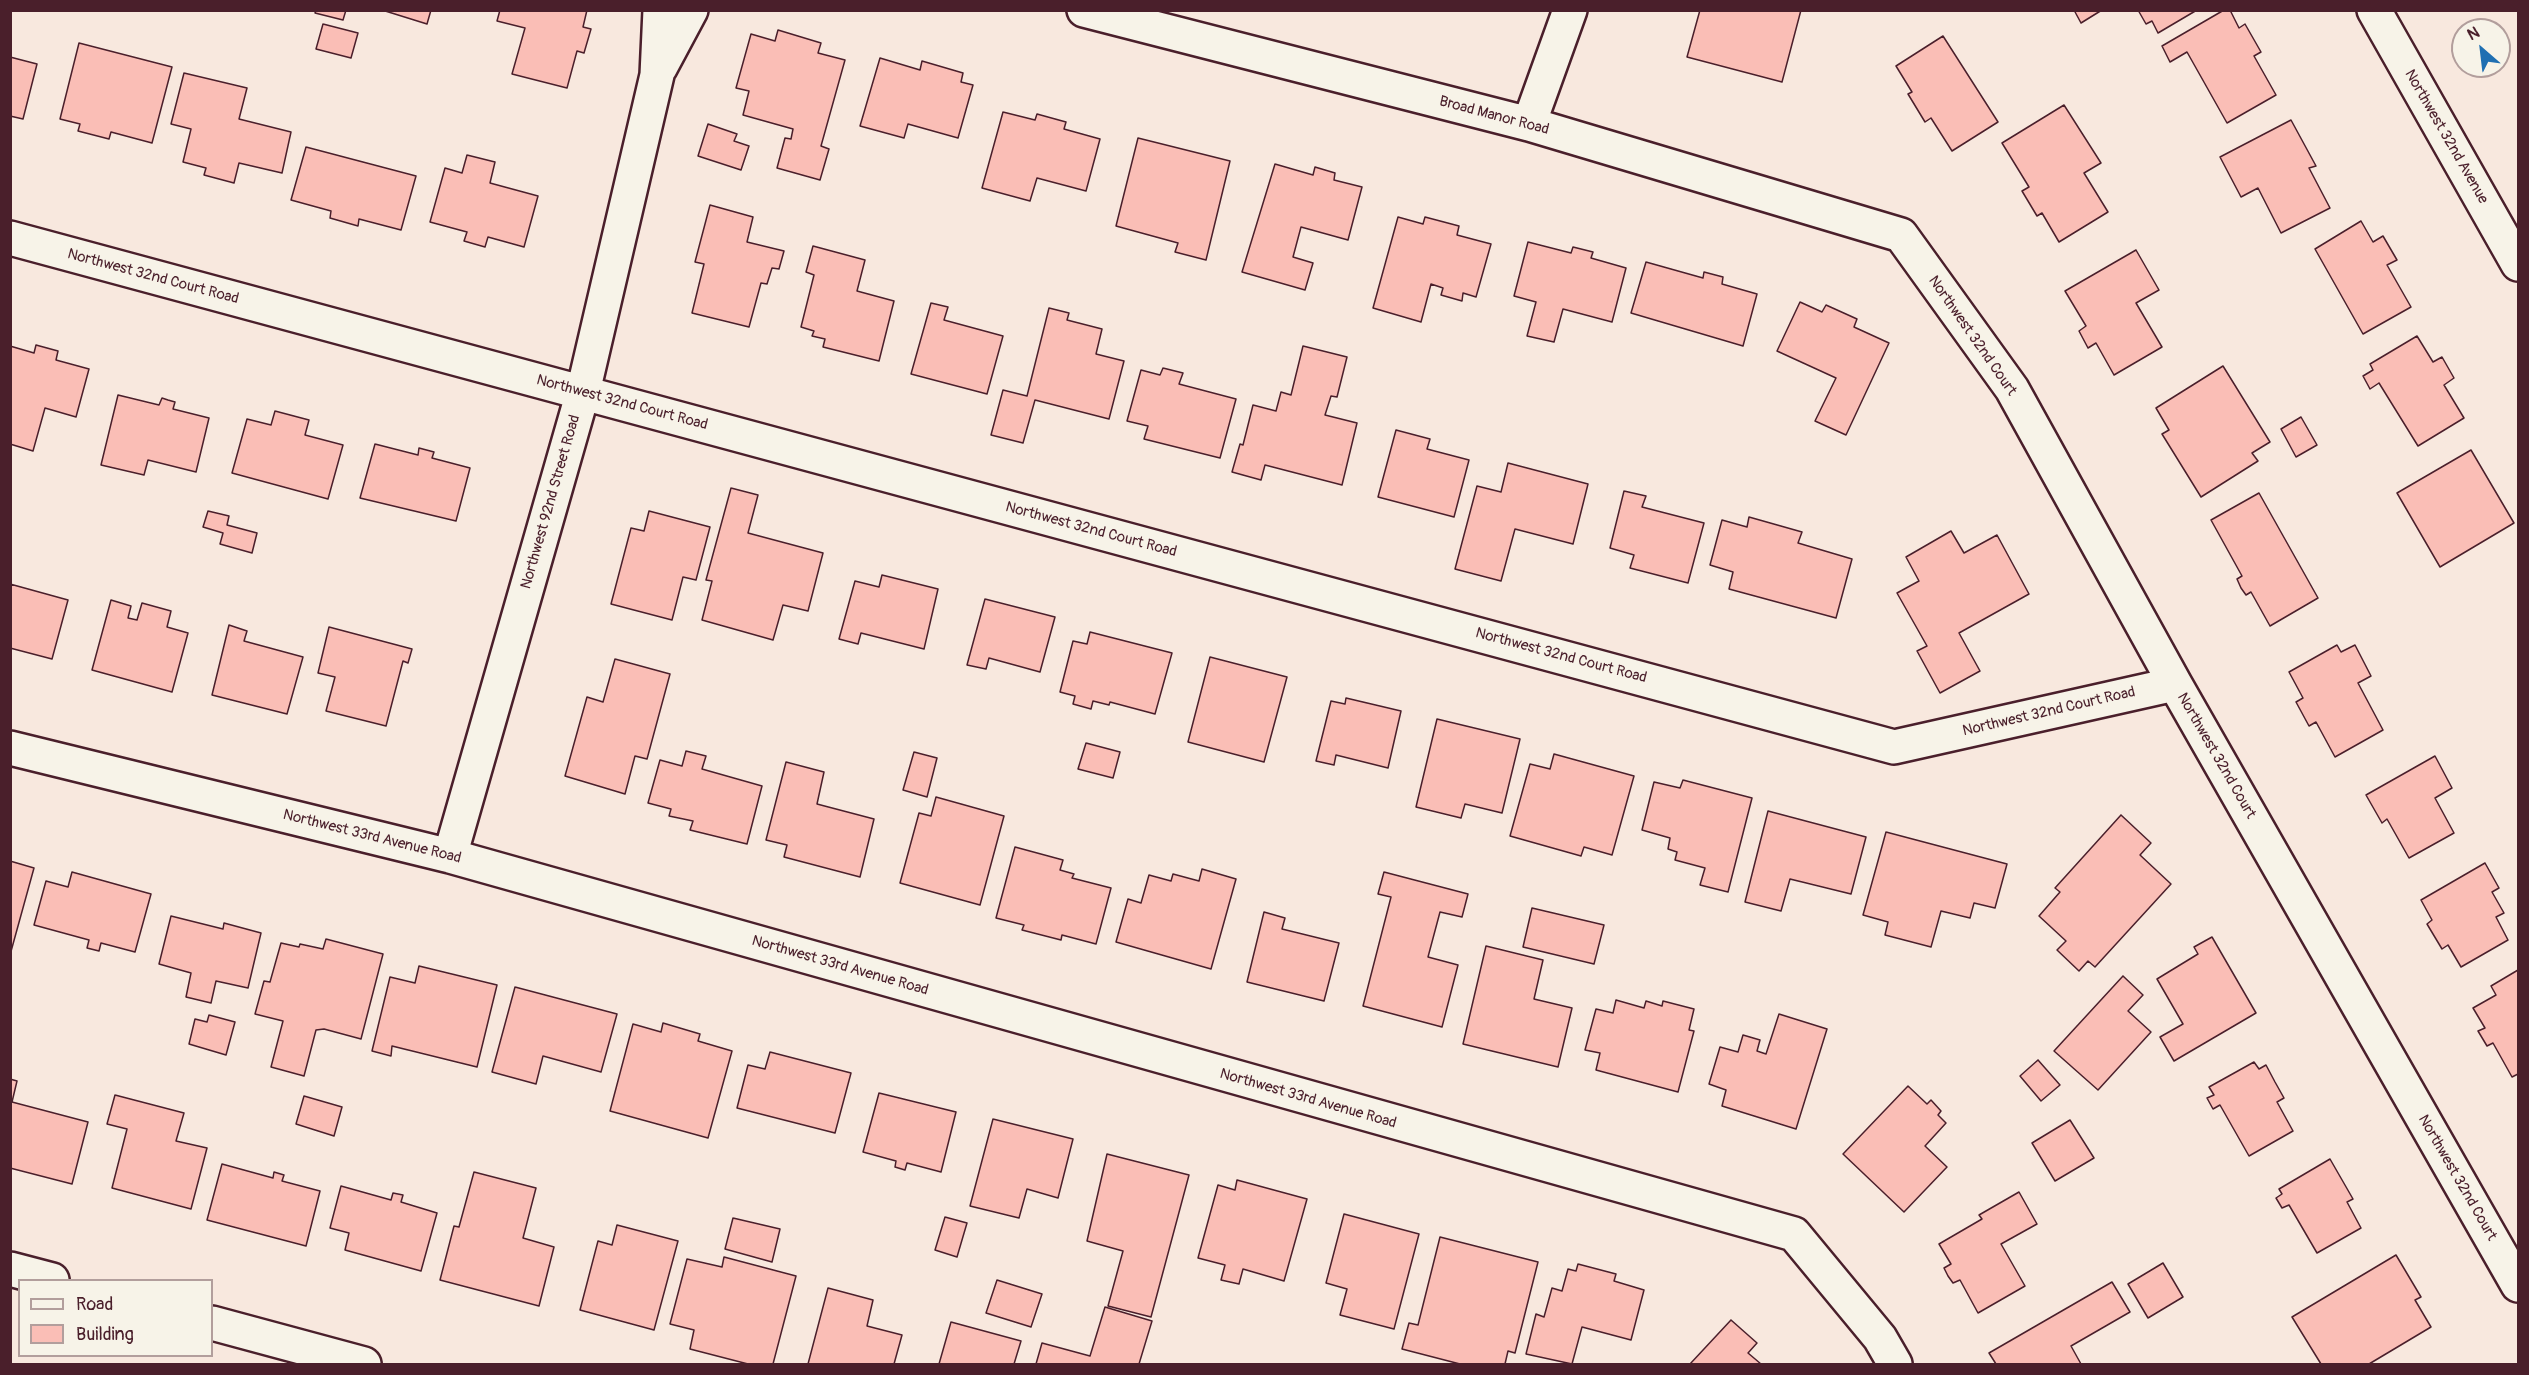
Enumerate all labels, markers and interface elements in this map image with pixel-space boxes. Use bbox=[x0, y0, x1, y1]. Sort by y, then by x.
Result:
north arrow bbox=[2451, 18, 2511, 78]
text: N bbox=[2464, 23, 2483, 45]
street label: Northwest 32nd Avenue bbox=[2400, 67, 2492, 207]
street label: Broad Manor Road bbox=[1437, 93, 1551, 139]
street label: Northwest 32nd Court Road bbox=[65, 245, 241, 309]
street label: Northwest 32nd Court bbox=[1924, 273, 2020, 399]
street label: Northwest 32nd Court Road bbox=[534, 371, 710, 435]
street label: Northwest 92nd Street Road bbox=[517, 413, 585, 591]
street label: Northwest 32nd Court Road bbox=[1003, 498, 1179, 562]
street label: Northwest 32nd Court Road bbox=[1473, 624, 1649, 688]
street label: Northwest 32nd Court Road bbox=[1961, 683, 2137, 741]
street label: Northwest 32nd Court bbox=[2173, 690, 2259, 822]
street label: Northwest 33rd Avenue Road bbox=[281, 806, 463, 868]
street label: Northwest 33rd Avenue Road bbox=[750, 932, 930, 1000]
street label: Northwest 33rd Avenue Road bbox=[1218, 1065, 1398, 1133]
street label: Northwest 32nd Court bbox=[2414, 1112, 2500, 1244]
legend bbox=[18, 1279, 213, 1357]
text: Road bbox=[76, 1293, 113, 1316]
text: Building bbox=[76, 1323, 134, 1346]

